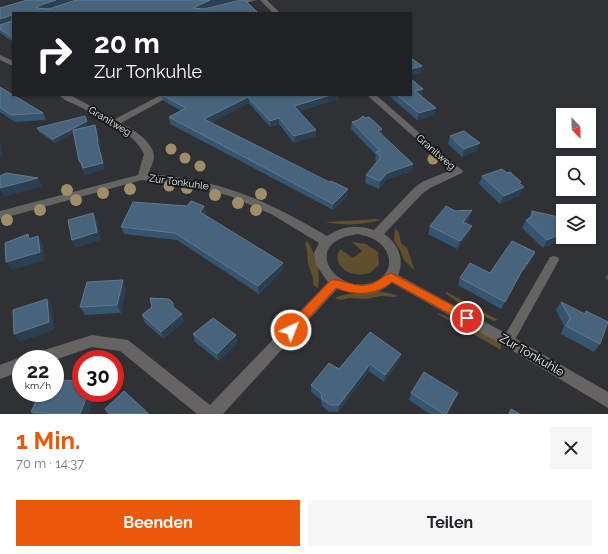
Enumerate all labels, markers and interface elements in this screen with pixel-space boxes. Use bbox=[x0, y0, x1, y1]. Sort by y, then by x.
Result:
text: 20 m bbox=[94, 27, 160, 60]
icon: right bbox=[28, 28, 80, 80]
text: Zur Tonkuhle bbox=[94, 61, 202, 82]
street label: Granitweg bbox=[87, 104, 133, 138]
north arrow bbox=[556, 108, 596, 148]
map controls bbox=[556, 108, 596, 244]
street label: Granitweg bbox=[414, 132, 458, 172]
button: search bbox=[556, 156, 596, 196]
street label: Zur Tonkuhle bbox=[148, 172, 210, 192]
button: layers bbox=[556, 204, 596, 244]
pin bbox=[450, 301, 484, 335]
icon: arrive bbox=[456, 307, 478, 329]
position arrow bbox=[270, 309, 312, 351]
street label: Zur Tonkuhle bbox=[497, 331, 567, 379]
speed limit sign: 30 bbox=[72, 350, 124, 402]
text: 22 bbox=[27, 359, 49, 383]
text: km/h bbox=[25, 380, 51, 391]
text: 1 Min. bbox=[16, 426, 80, 455]
button: close bbox=[550, 427, 592, 469]
text: 70 m · 14:37 bbox=[16, 456, 84, 471]
button: Beenden bbox=[16, 500, 300, 546]
button: Teilen bbox=[308, 500, 592, 546]

